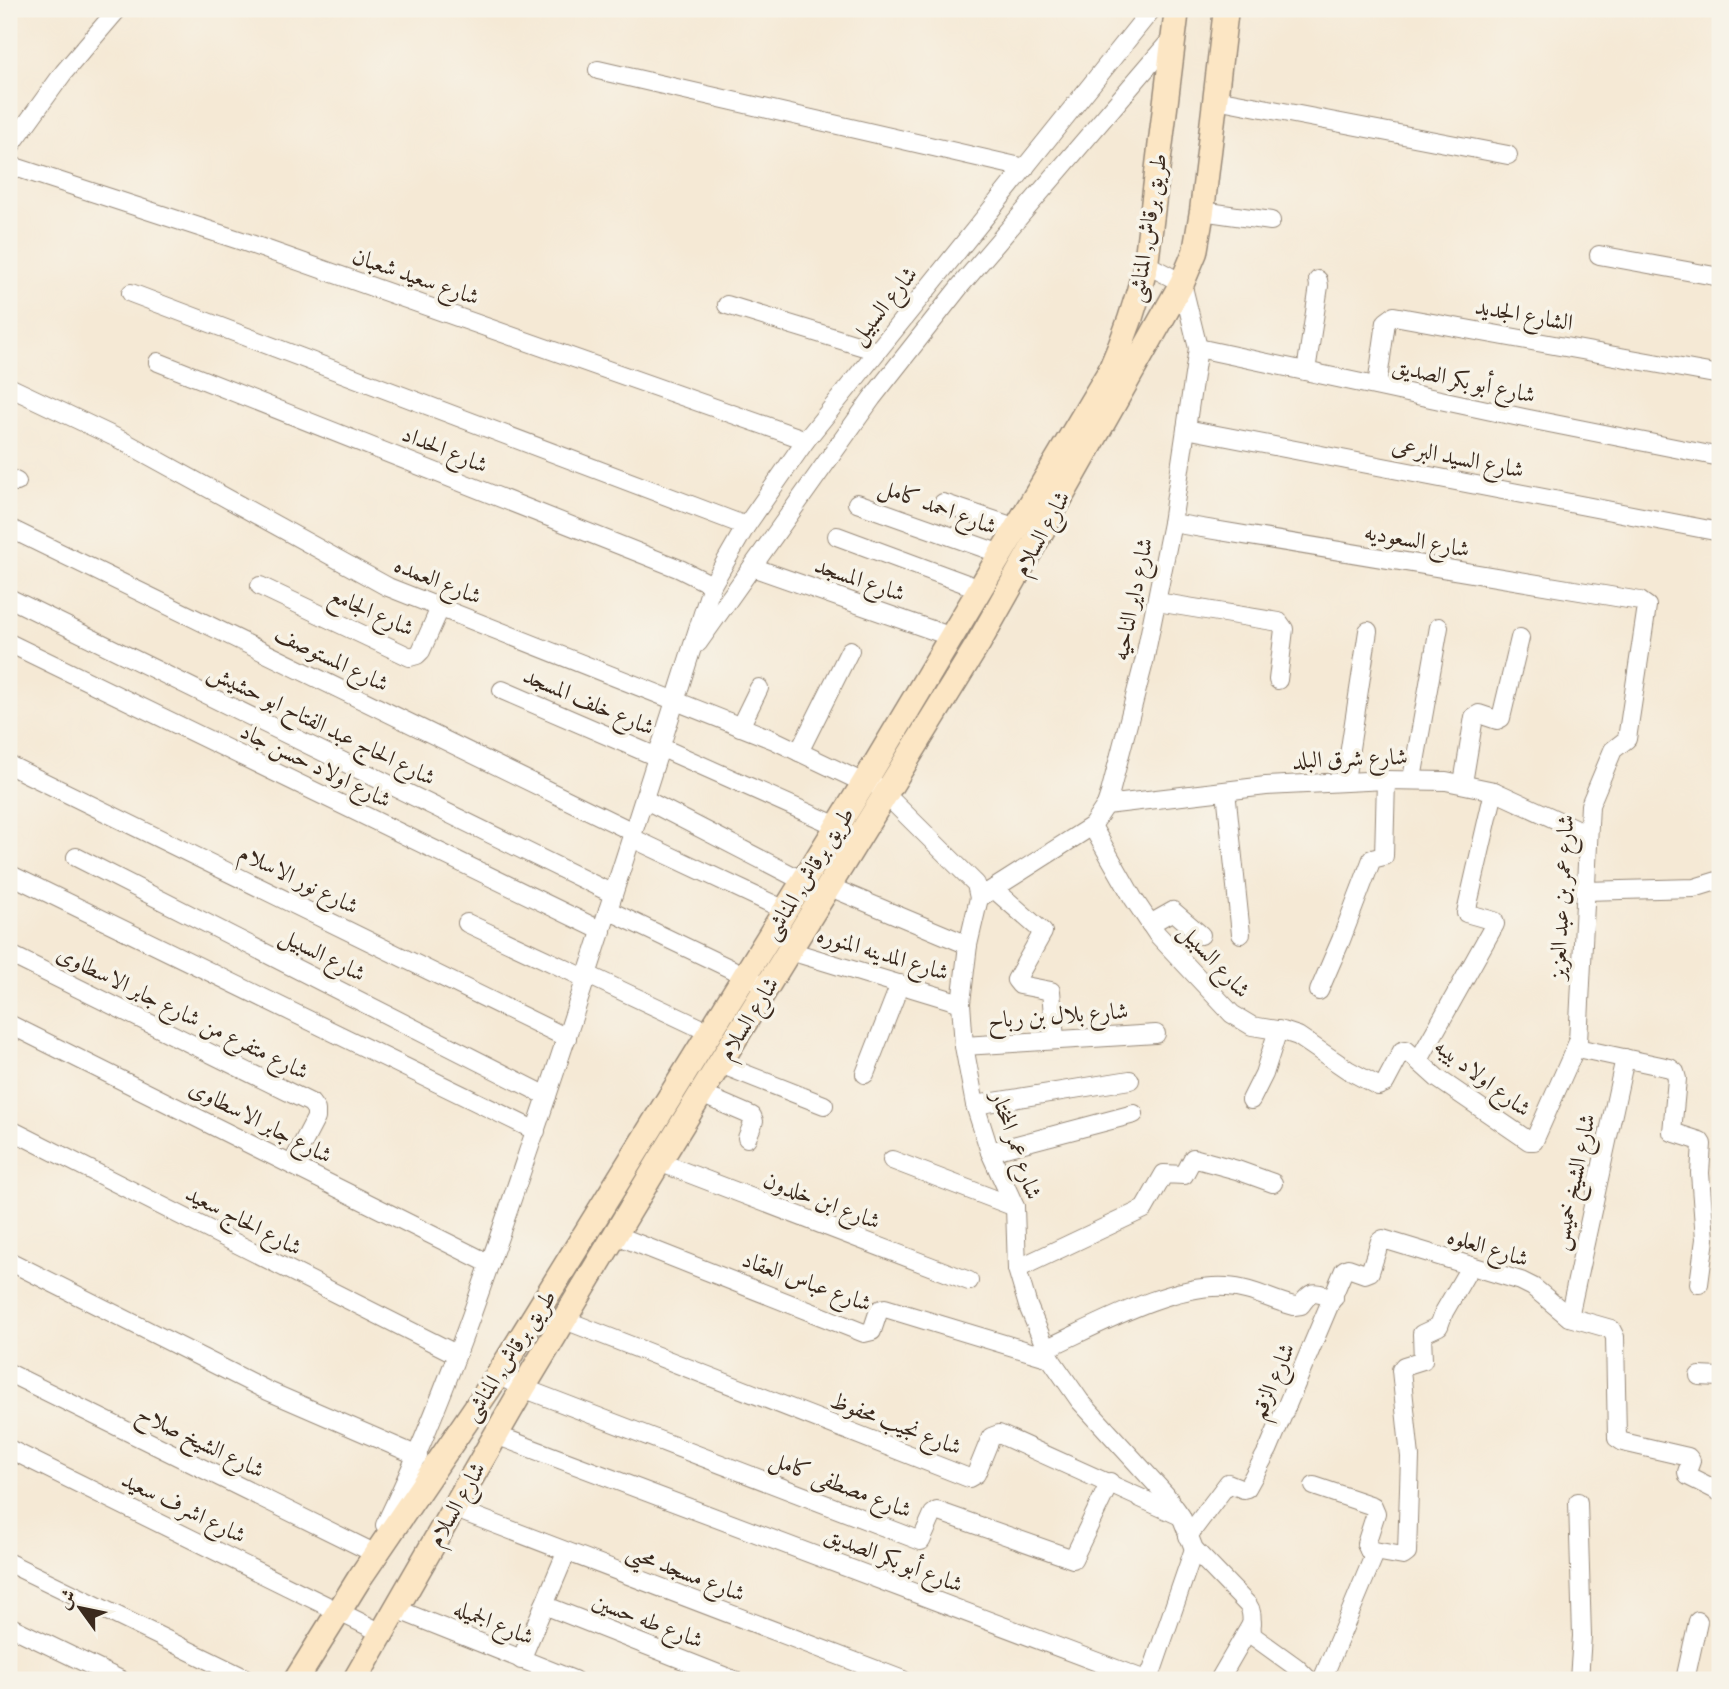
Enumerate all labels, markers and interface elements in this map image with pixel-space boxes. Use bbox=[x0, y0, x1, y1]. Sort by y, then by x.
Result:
street label: طريق برقاش, المناشى bbox=[1120, 151, 1176, 305]
street label: شارع سعيد شعبان bbox=[347, 240, 484, 316]
street label: شارع السبيل bbox=[842, 260, 928, 354]
street label: الشارع الجديد bbox=[1472, 291, 1575, 342]
street label: شارع أبو بكر الصديق bbox=[1389, 349, 1539, 415]
street label: شارع الحداد bbox=[396, 418, 492, 484]
street label: شارع السيد البرعى bbox=[1388, 429, 1527, 489]
street label: شارع احمد كامل bbox=[873, 471, 1001, 546]
street label: شارع السلام bbox=[1005, 485, 1081, 583]
street label: شارع السعوديه bbox=[1361, 516, 1472, 569]
street label: شارع داير الناحيه bbox=[1104, 535, 1165, 664]
street label: شارع العمده bbox=[388, 549, 486, 616]
street label: شارع المسجد bbox=[809, 550, 909, 613]
street label: شارع الجامع bbox=[323, 579, 419, 648]
street label: شارع المستوصف bbox=[268, 617, 394, 703]
street label: شارع الحاج عبد الفتاح ابو حشيش bbox=[200, 656, 441, 798]
street label: شارع خلف المسجد bbox=[517, 660, 659, 747]
street label: شارع اولاد حسن جاد bbox=[233, 715, 397, 819]
street label: شارع شرق البلد bbox=[1292, 741, 1409, 780]
street label: طريق برقاش, المناشى bbox=[755, 801, 862, 946]
street label: شارع عمر بن عبد العزيز bbox=[1542, 814, 1585, 983]
street label: شارع نور الاسلام bbox=[232, 837, 364, 925]
street label: شارع السبيل bbox=[1169, 916, 1258, 1008]
street label: شارع المدينه المنوره bbox=[812, 919, 953, 992]
street label: شارع السبيل bbox=[273, 920, 371, 993]
street label: شارع متفرع من شارع جابر الاسطاوى bbox=[50, 938, 314, 1091]
street label: شارع السلام bbox=[711, 971, 790, 1068]
street label: شارع بلال بن رباح bbox=[987, 995, 1130, 1041]
street label: شارع اولاد بيبه bbox=[1426, 1031, 1537, 1127]
street label: شارع جابر الاسطاوى bbox=[182, 1072, 338, 1174]
street label: شارع عمر المختار bbox=[979, 1085, 1050, 1205]
street label: شارع الشيخ خميس bbox=[1544, 1111, 1608, 1254]
street label: شارع ابن خلدون bbox=[757, 1164, 885, 1241]
street label: شارع الحاج سعيد bbox=[178, 1178, 307, 1268]
street label: شارع العلوه bbox=[1442, 1220, 1532, 1278]
street label: شارع عباس العقاد bbox=[736, 1244, 876, 1323]
street label: طريق برقاش, المناشى bbox=[455, 1283, 564, 1428]
street label: شارع الزقم bbox=[1243, 1338, 1308, 1426]
street label: شارع نجيب محفوظ bbox=[824, 1384, 966, 1467]
street label: شارع الشيخ صلاح bbox=[129, 1397, 270, 1490]
street label: شارع مصطفى كامل bbox=[764, 1443, 916, 1529]
street label: شارع السلام bbox=[420, 1456, 497, 1554]
street label: شارع اشرف سعيد bbox=[114, 1464, 251, 1555]
street label: شارع أبو بكر الصديق bbox=[819, 1518, 968, 1604]
street label: شارع مسجد محيى bbox=[621, 1536, 750, 1613]
north arrow bbox=[46, 1574, 116, 1644]
text: ش bbox=[51, 1584, 82, 1614]
street label: شارع طه حسين bbox=[586, 1585, 708, 1660]
street label: شارع الجميله bbox=[448, 1592, 538, 1656]

